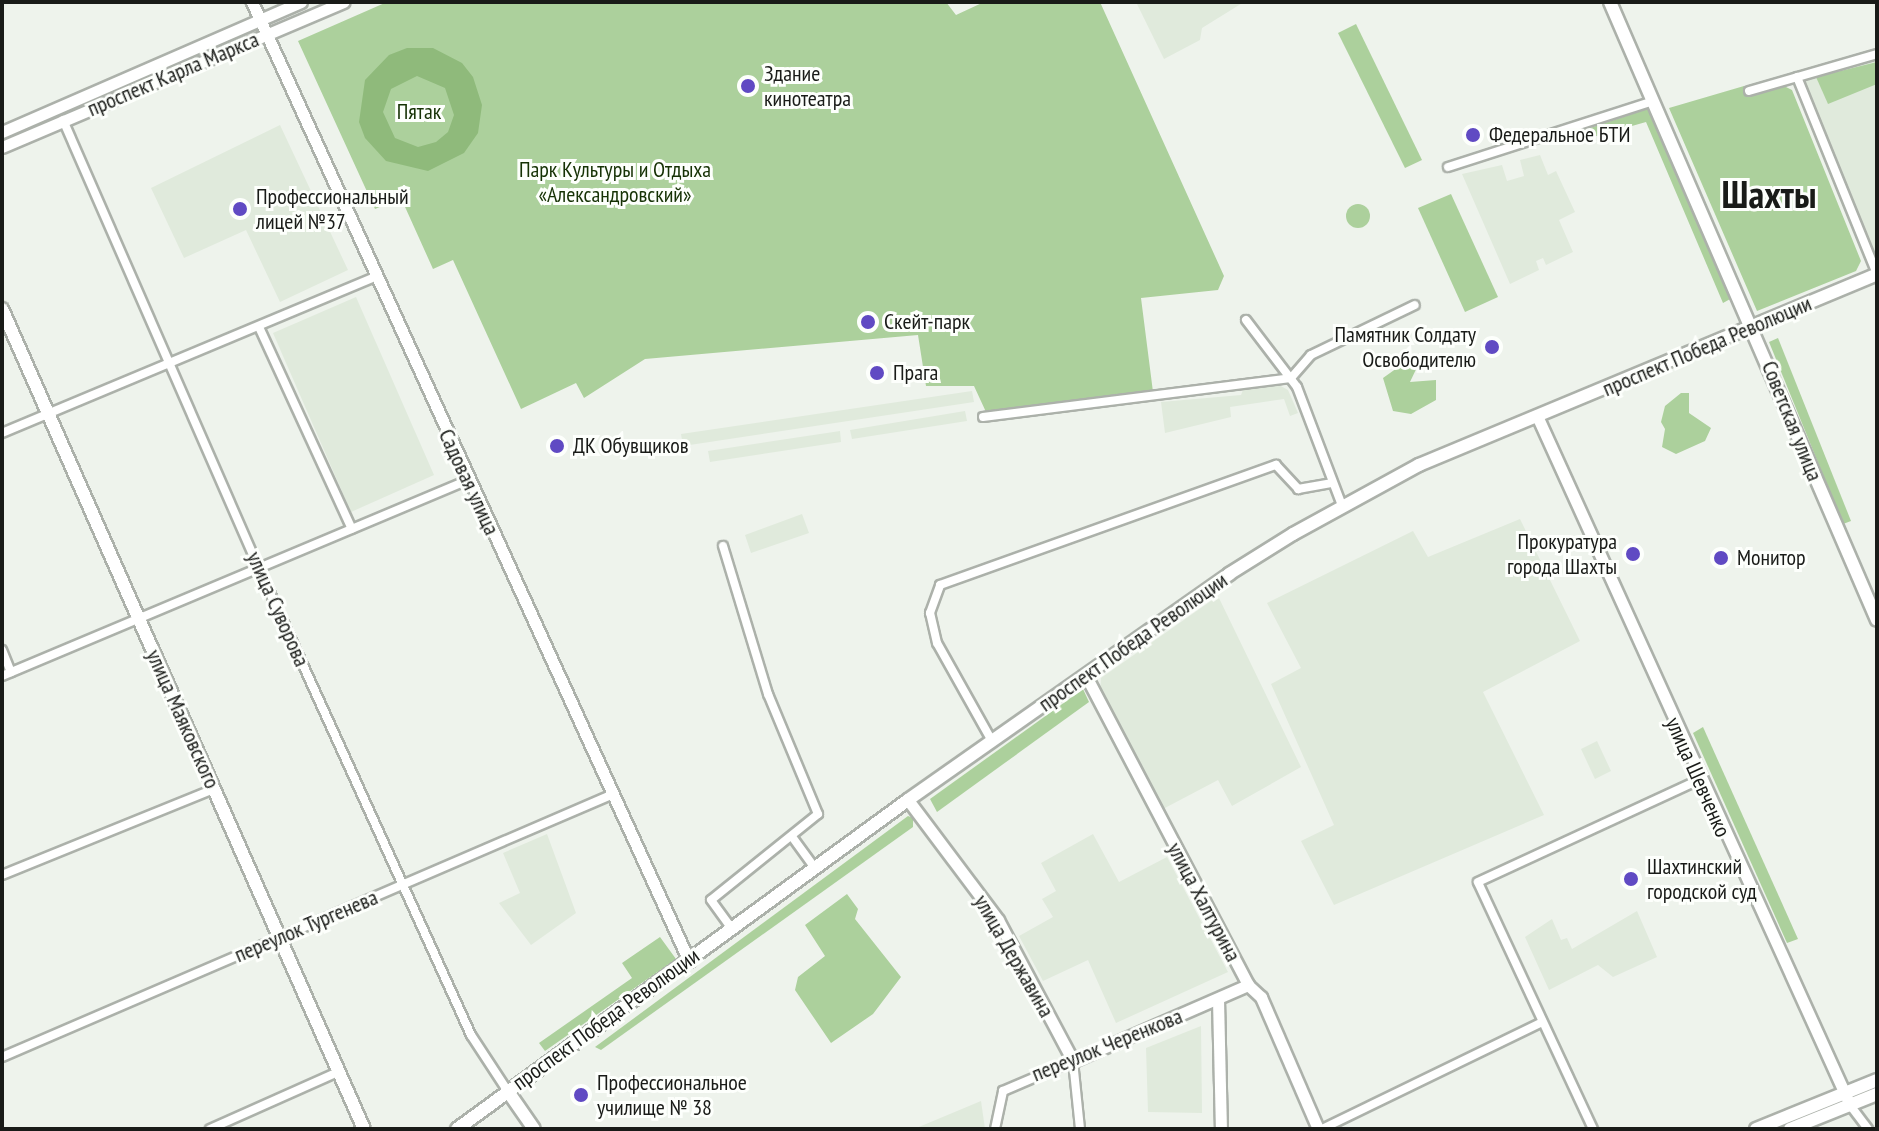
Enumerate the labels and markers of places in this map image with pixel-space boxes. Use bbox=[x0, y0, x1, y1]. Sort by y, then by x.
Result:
place label: Здание кинотеатра bbox=[764, 60, 851, 112]
marker: Здание кинотеатра bbox=[739, 77, 757, 95]
place label: Федеральное БТИ bbox=[1489, 122, 1630, 148]
marker: Федеральное БТИ bbox=[1464, 126, 1482, 144]
place label: Профессиональный лицей №37 bbox=[256, 183, 409, 234]
marker: Профессиональный лицей №37 bbox=[231, 200, 249, 218]
place label: Скейт-парк bbox=[884, 309, 970, 335]
marker: Скейт-парк bbox=[859, 313, 877, 331]
place label: Памятник Солдату Освободителю bbox=[1335, 321, 1476, 372]
marker: Памятник Солдату Освободителю bbox=[1483, 338, 1501, 356]
place label: Прага bbox=[893, 360, 938, 386]
marker: Прага bbox=[868, 364, 886, 382]
place label: ДК Обувщиков bbox=[573, 433, 689, 459]
marker: ДК Обувщиков bbox=[548, 437, 566, 455]
place label: Прокуратура города Шахты bbox=[1507, 528, 1617, 580]
marker: Прокуратура города Шахты bbox=[1624, 545, 1642, 563]
place label: Монитор bbox=[1737, 545, 1806, 571]
marker: Монитор bbox=[1712, 549, 1730, 567]
place label: Шахтинский городской суд bbox=[1647, 853, 1757, 904]
marker: Шахтинский городской суд bbox=[1622, 870, 1640, 888]
place label: Профессиональное училище № 38 bbox=[597, 1069, 747, 1120]
marker: Профессиональное училище № 38 bbox=[572, 1086, 590, 1104]

